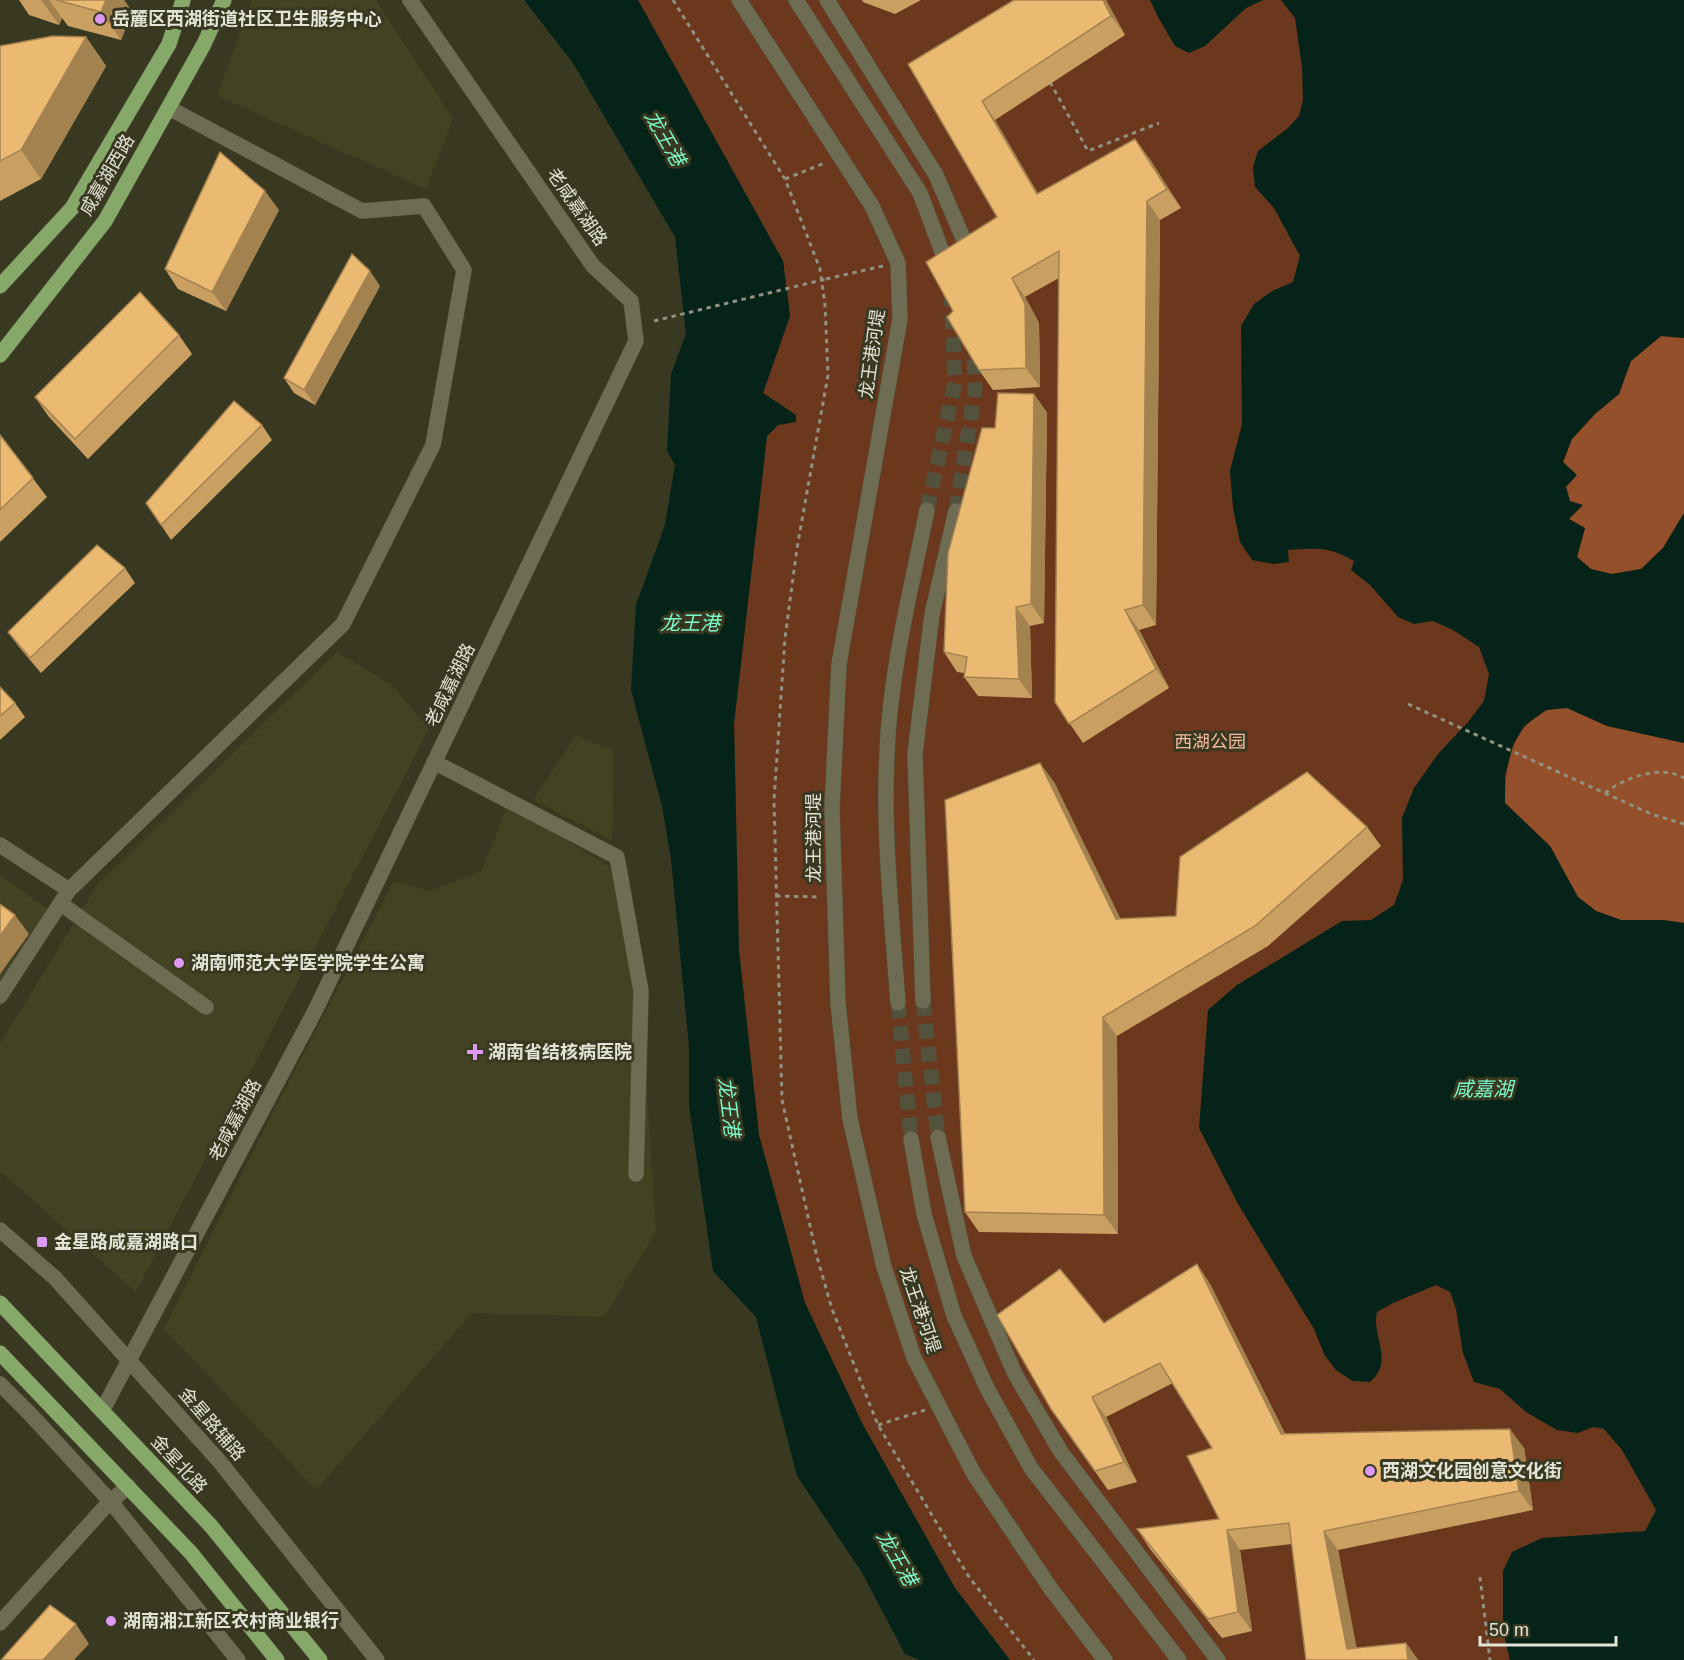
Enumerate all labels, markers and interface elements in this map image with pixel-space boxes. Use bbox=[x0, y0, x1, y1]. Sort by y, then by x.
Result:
place label: 岳麓区西湖街道社区卫生服务中心 bbox=[112, 9, 382, 29]
marker: 岳麓区西湖街道社区卫生服务中心 bbox=[93, 12, 107, 26]
water label: 龙王港 bbox=[640, 107, 691, 172]
street label: 咸嘉湖西路 bbox=[76, 131, 138, 219]
street label: 老咸嘉湖路 bbox=[543, 164, 611, 250]
street label: 龙王港河堤 bbox=[856, 308, 888, 400]
water label: 龙王港 bbox=[660, 612, 723, 634]
street label: 老咸嘉湖路 bbox=[421, 640, 479, 730]
park label: 西湖公园 bbox=[1174, 732, 1246, 752]
street label: 龙王港河堤 bbox=[804, 793, 824, 883]
place label: 湖南师范大学医学院学生公寓 bbox=[191, 953, 425, 973]
marker: 湖南师范大学医学院学生公寓 bbox=[172, 956, 186, 970]
place label: 湖南省结核病医院 bbox=[488, 1042, 632, 1062]
marker: 湖南省结核病医院 bbox=[466, 1043, 484, 1061]
street label: 老咸嘉湖路 bbox=[205, 1076, 265, 1164]
water label: 龙王港 bbox=[714, 1076, 744, 1141]
water label: 咸嘉湖 bbox=[1453, 1078, 1516, 1100]
place label: 金星路咸嘉湖路口 bbox=[54, 1232, 198, 1252]
marker: 金星路咸嘉湖路口 bbox=[35, 1235, 49, 1249]
street label: 龙王港河堤 bbox=[896, 1264, 944, 1356]
street label: 金星路辅路 bbox=[175, 1383, 249, 1465]
street label: 金星北路 bbox=[147, 1431, 211, 1497]
place label: 西湖文化园创意文化街 bbox=[1382, 1460, 1562, 1481]
marker: 西湖文化园创意文化街 bbox=[1363, 1464, 1377, 1478]
water label: 龙王港 bbox=[872, 1527, 923, 1592]
scale bar bbox=[1480, 1609, 1616, 1647]
place label: 湖南湘江新区农村商业银行 bbox=[123, 1610, 339, 1631]
marker: 湖南湘江新区农村商业银行 bbox=[104, 1614, 118, 1628]
text: 50 m bbox=[1489, 1620, 1529, 1640]

